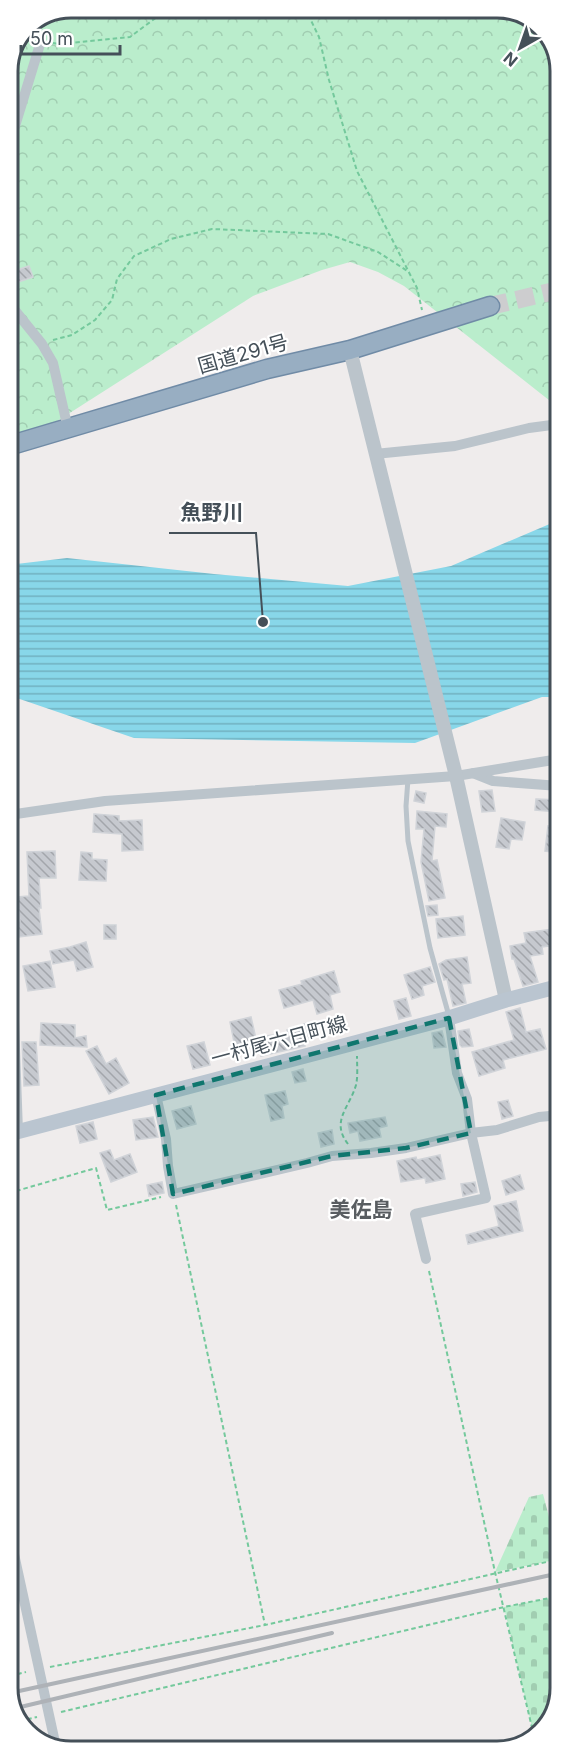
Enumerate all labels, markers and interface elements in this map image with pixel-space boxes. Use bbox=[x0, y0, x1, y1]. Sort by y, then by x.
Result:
scale bar bbox=[21, 18, 120, 56]
north arrow bbox=[490, 18, 550, 78]
text: 50 m bbox=[30, 28, 73, 49]
text: N bbox=[499, 48, 521, 71]
street label: 国道291号 bbox=[195, 330, 291, 378]
callout: 魚野川 bbox=[169, 494, 256, 533]
text: 魚野川 bbox=[181, 500, 244, 525]
street label: 一村尾六日町線 bbox=[208, 1011, 350, 1071]
district label: 美佐島 bbox=[330, 1197, 393, 1222]

